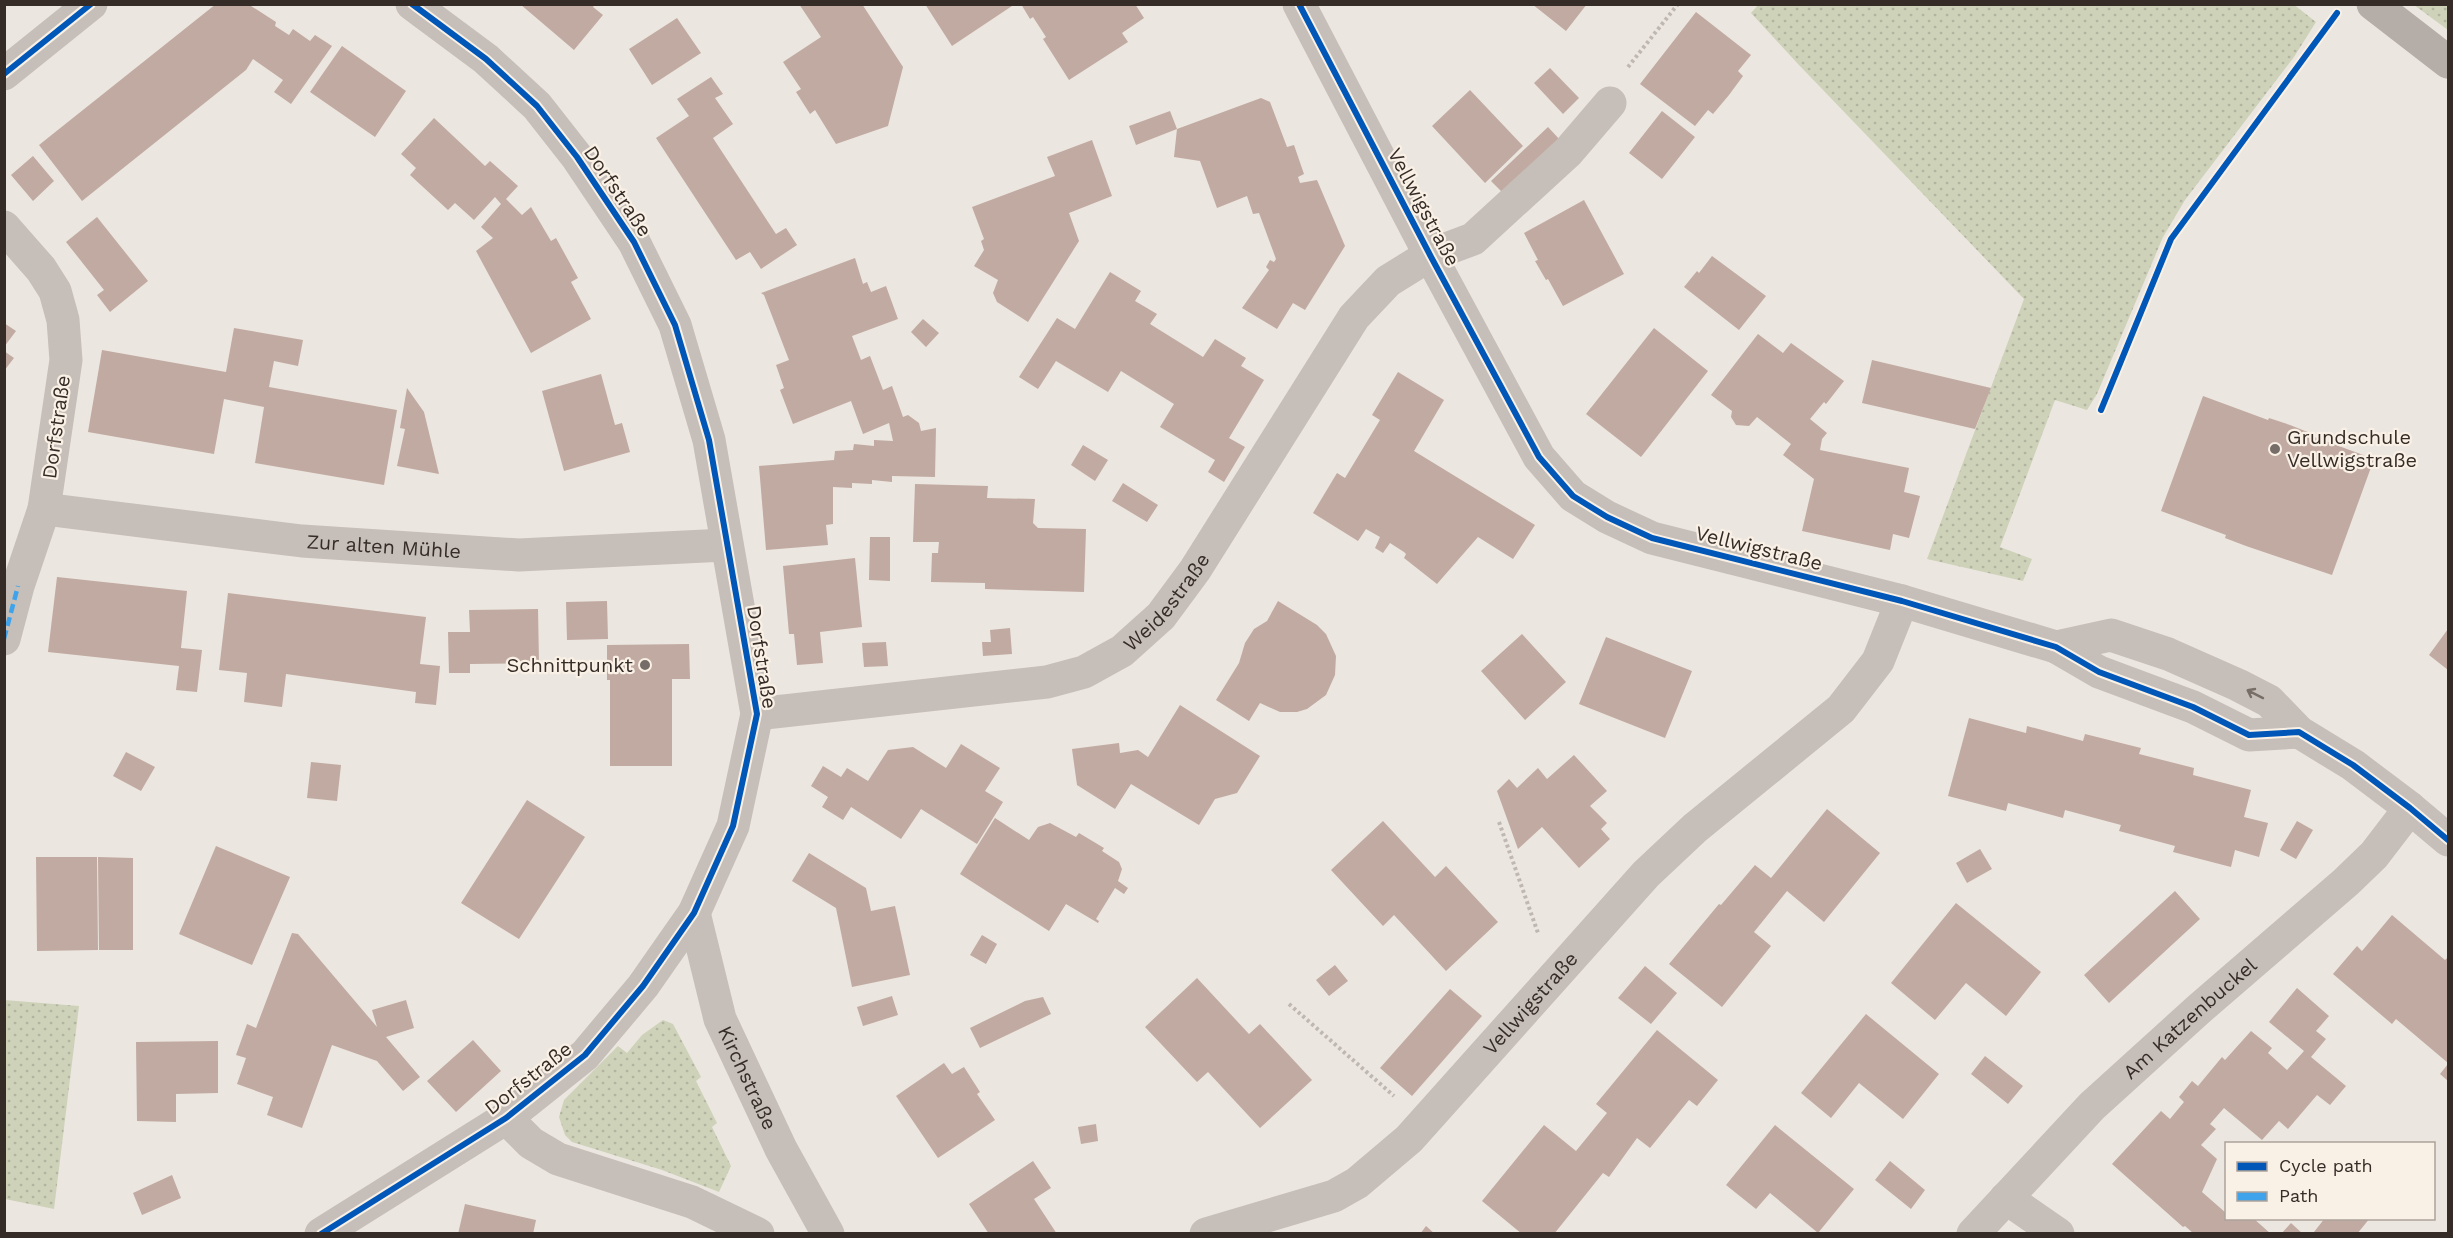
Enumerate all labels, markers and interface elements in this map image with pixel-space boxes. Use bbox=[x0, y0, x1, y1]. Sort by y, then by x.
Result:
street label: Dorfstraße bbox=[579, 141, 657, 241]
street label: Vellwigstraße bbox=[1383, 144, 1465, 270]
street label: Dorfstraße bbox=[37, 374, 75, 480]
place label: Grundschule Vellwigstraße bbox=[2287, 425, 2417, 472]
marker: Grundschule Vellwigstraße bbox=[2268, 442, 2282, 456]
street label: Vellwigstraße bbox=[1693, 521, 1825, 575]
street label: Zur alten Mühle bbox=[306, 529, 462, 563]
street label: Weidestraße bbox=[1118, 549, 1215, 656]
street label: Dorfstraße bbox=[742, 604, 782, 710]
place label: Schnittpunkt bbox=[506, 653, 634, 677]
marker: Schnittpunkt bbox=[638, 658, 652, 672]
one-way arrow bbox=[2247, 688, 2265, 699]
street label: Vellwigstraße bbox=[1478, 947, 1583, 1060]
street label: Am Katzenbuckel bbox=[2118, 953, 2261, 1084]
street label: Kirchstraße bbox=[713, 1022, 782, 1133]
street label: Dorfstraße bbox=[479, 1036, 577, 1120]
legend bbox=[2225, 1142, 2435, 1220]
text: Cycle path bbox=[2279, 1155, 2373, 1176]
text: Path bbox=[2279, 1185, 2319, 1206]

